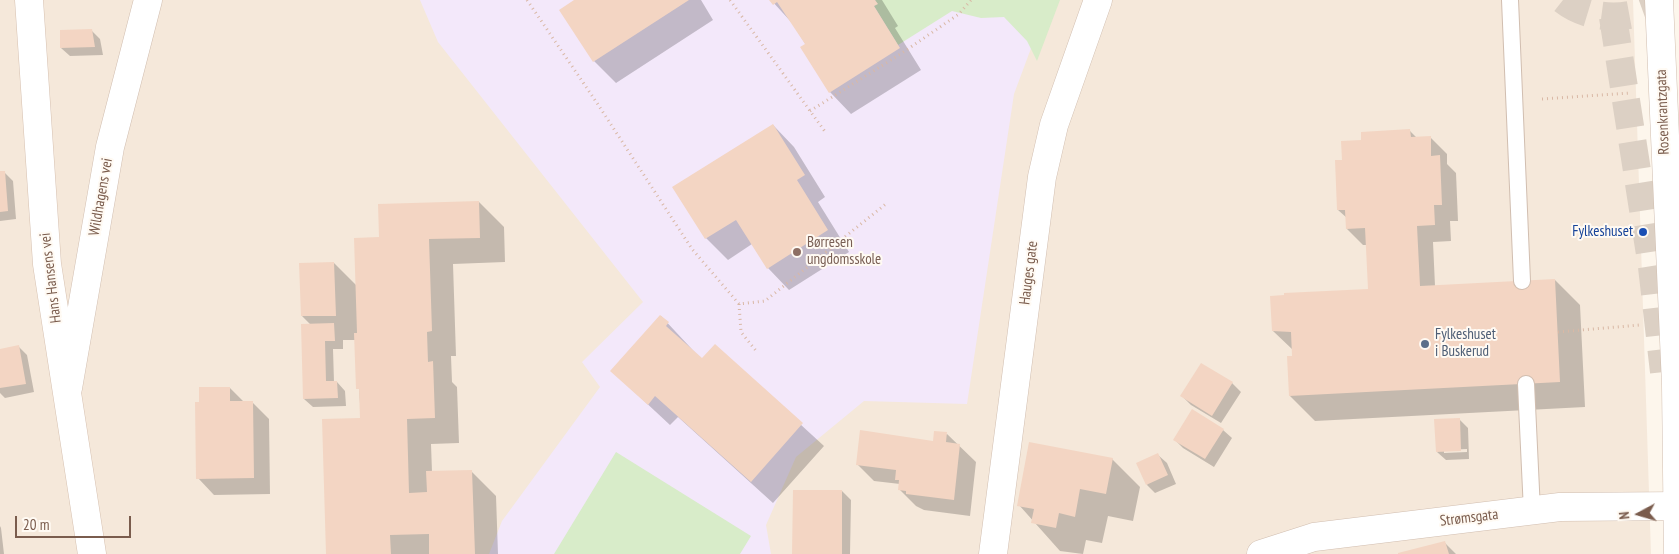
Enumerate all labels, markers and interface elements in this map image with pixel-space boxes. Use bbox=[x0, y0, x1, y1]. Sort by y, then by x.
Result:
street label: Rosenkrantzgata bbox=[1653, 69, 1673, 155]
street label: Wildhagens vei bbox=[85, 157, 117, 237]
place label: Fylkeshuset bbox=[1572, 223, 1633, 241]
marker: Fylkeshuset bbox=[1637, 226, 1649, 238]
street label: Hans Hansens vei bbox=[37, 232, 65, 324]
place label: Børresen ungdomsskole bbox=[807, 234, 881, 269]
street label: Hauges gate bbox=[1016, 240, 1042, 306]
marker: Børresen ungdomsskole bbox=[791, 246, 803, 258]
place label: Fylkeshuset i Buskerud bbox=[1435, 326, 1496, 361]
marker: Fylkeshuset i Buskerud bbox=[1419, 338, 1431, 350]
north arrow bbox=[1614, 489, 1664, 539]
street label: Strømsgata bbox=[1439, 505, 1499, 531]
scale bar bbox=[18, 506, 134, 538]
text: N bbox=[1615, 511, 1633, 520]
text: 20 m bbox=[23, 515, 49, 534]

